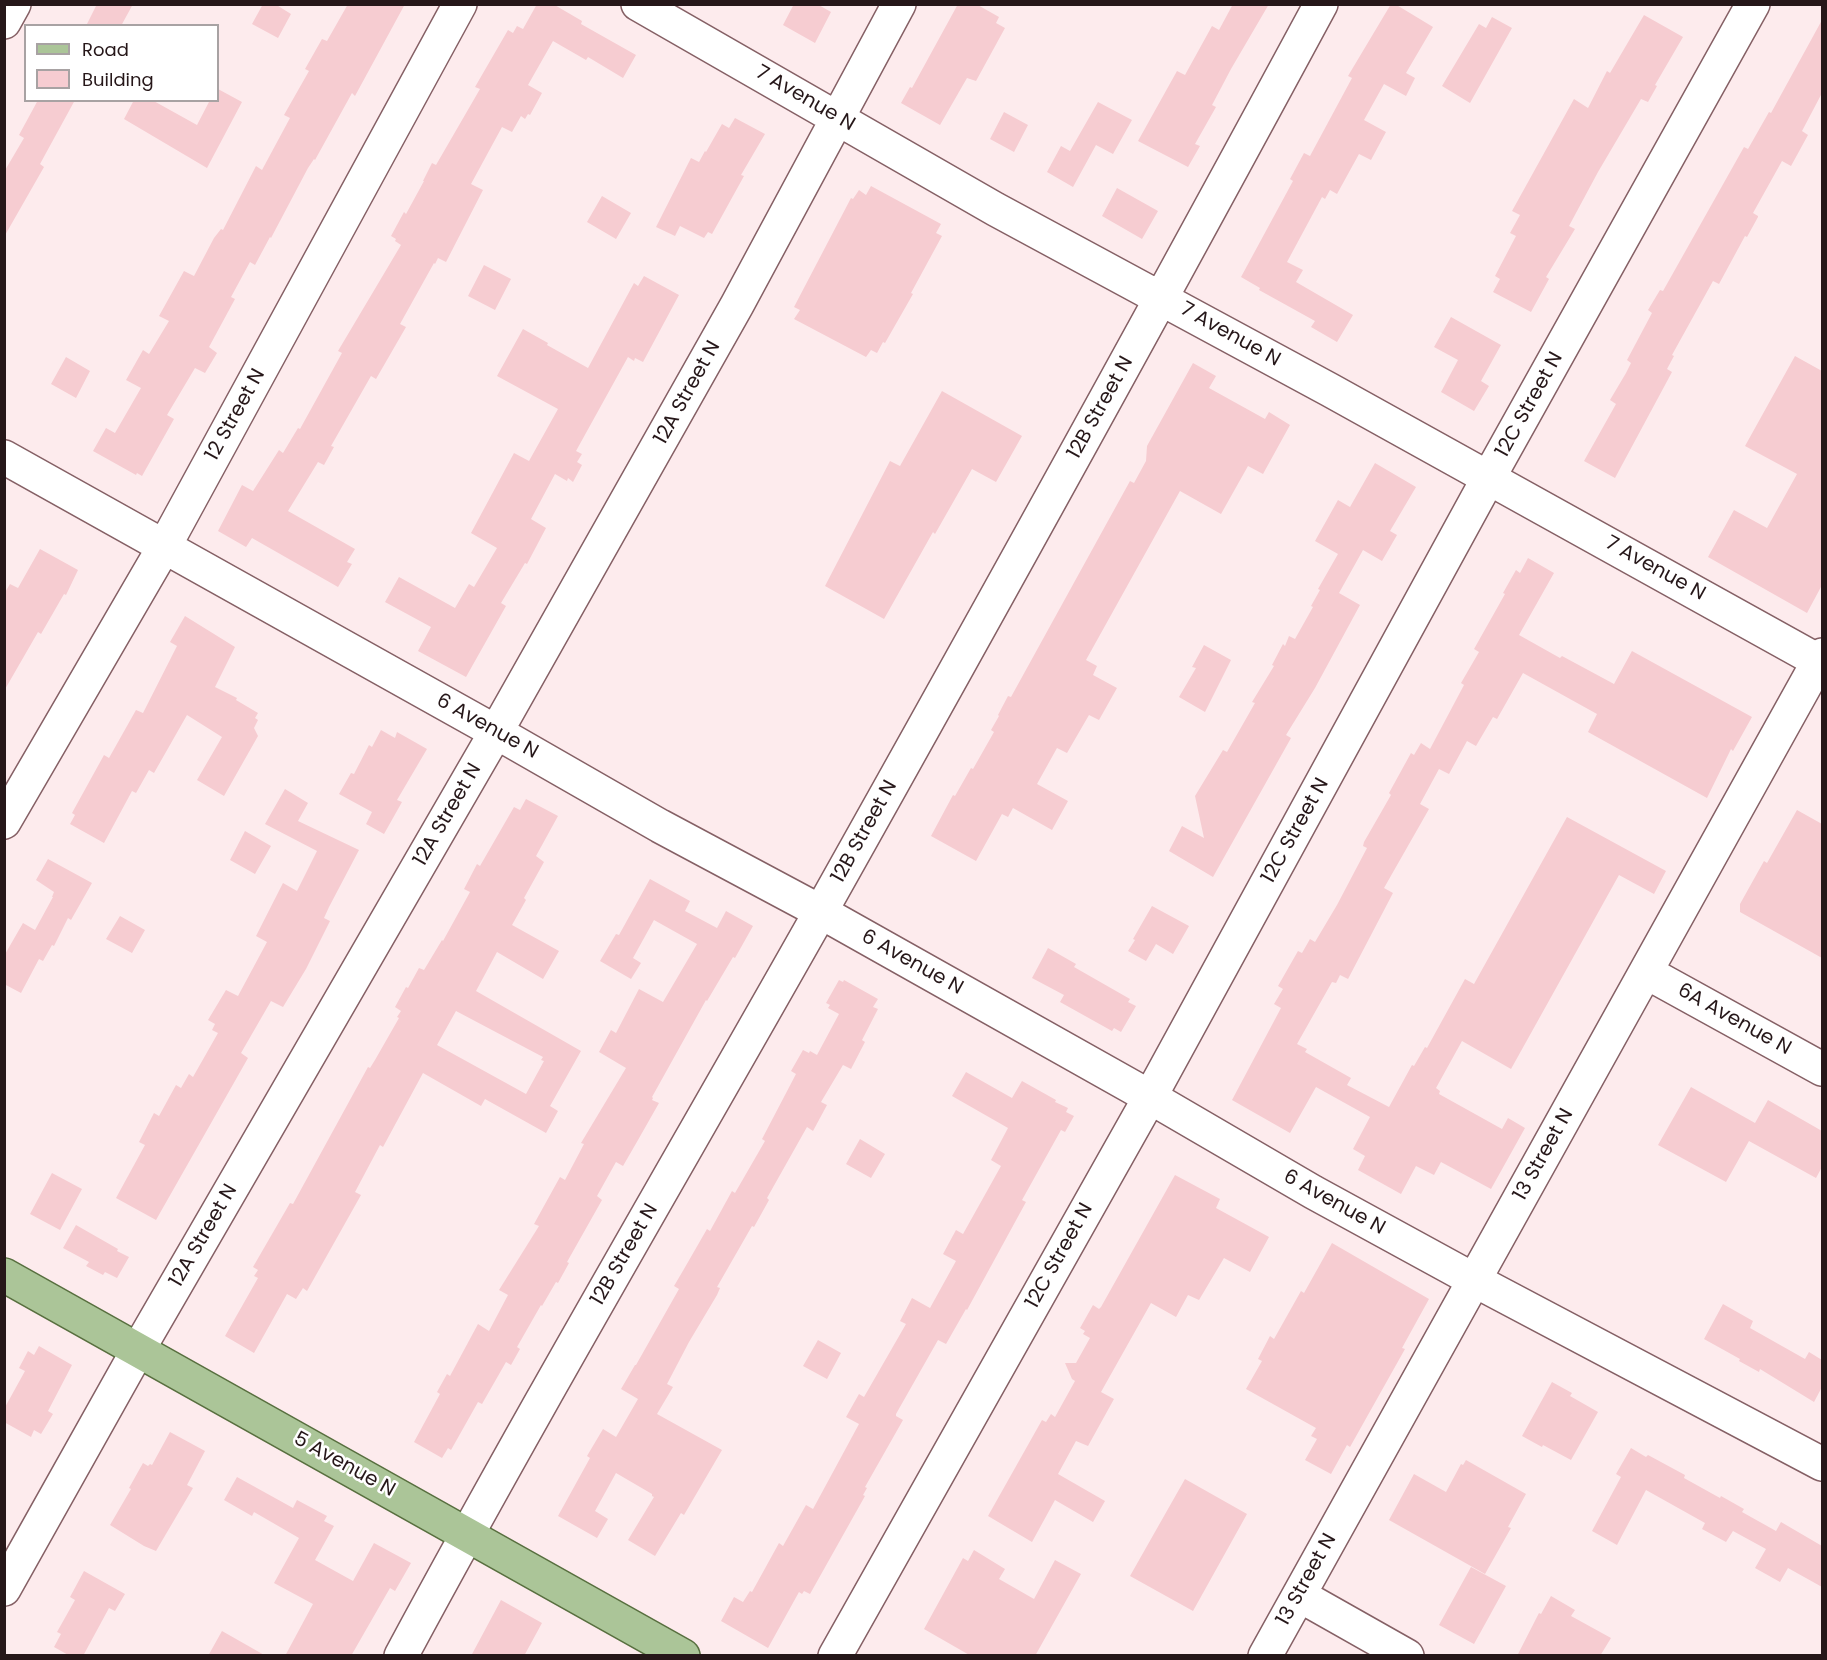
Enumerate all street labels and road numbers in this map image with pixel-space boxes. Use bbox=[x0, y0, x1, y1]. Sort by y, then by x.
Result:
street label: 7 Avenue N bbox=[751, 61, 859, 137]
street label: 7 Avenue N bbox=[1176, 298, 1284, 372]
street label: 12A Street N bbox=[650, 337, 726, 449]
street label: 12C Street N bbox=[1491, 348, 1569, 462]
street label: 12B Street N bbox=[1063, 353, 1139, 463]
street label: 12 Street N bbox=[201, 365, 271, 465]
street label: 7 Avenue N bbox=[1601, 532, 1709, 606]
street label: 6 Avenue N bbox=[432, 689, 542, 765]
street label: 12A Street N bbox=[409, 759, 487, 871]
street label: 12C Street N bbox=[1257, 774, 1335, 888]
street label: 12B Street N bbox=[827, 777, 903, 887]
street label: 6 Avenue N bbox=[857, 925, 967, 1001]
street label: 6A Avenue N bbox=[1673, 979, 1795, 1061]
street label: 13 Street N bbox=[1509, 1105, 1579, 1205]
street label: 6 Avenue N bbox=[1279, 1165, 1389, 1241]
street label: 12A Street N bbox=[165, 1180, 243, 1292]
street label: 12C Street N bbox=[1021, 1199, 1099, 1313]
street label: 12B Street N bbox=[586, 1200, 664, 1310]
street label: 5 Avenue N bbox=[289, 1427, 399, 1503]
street label: 13 Street N bbox=[1272, 1530, 1342, 1630]

